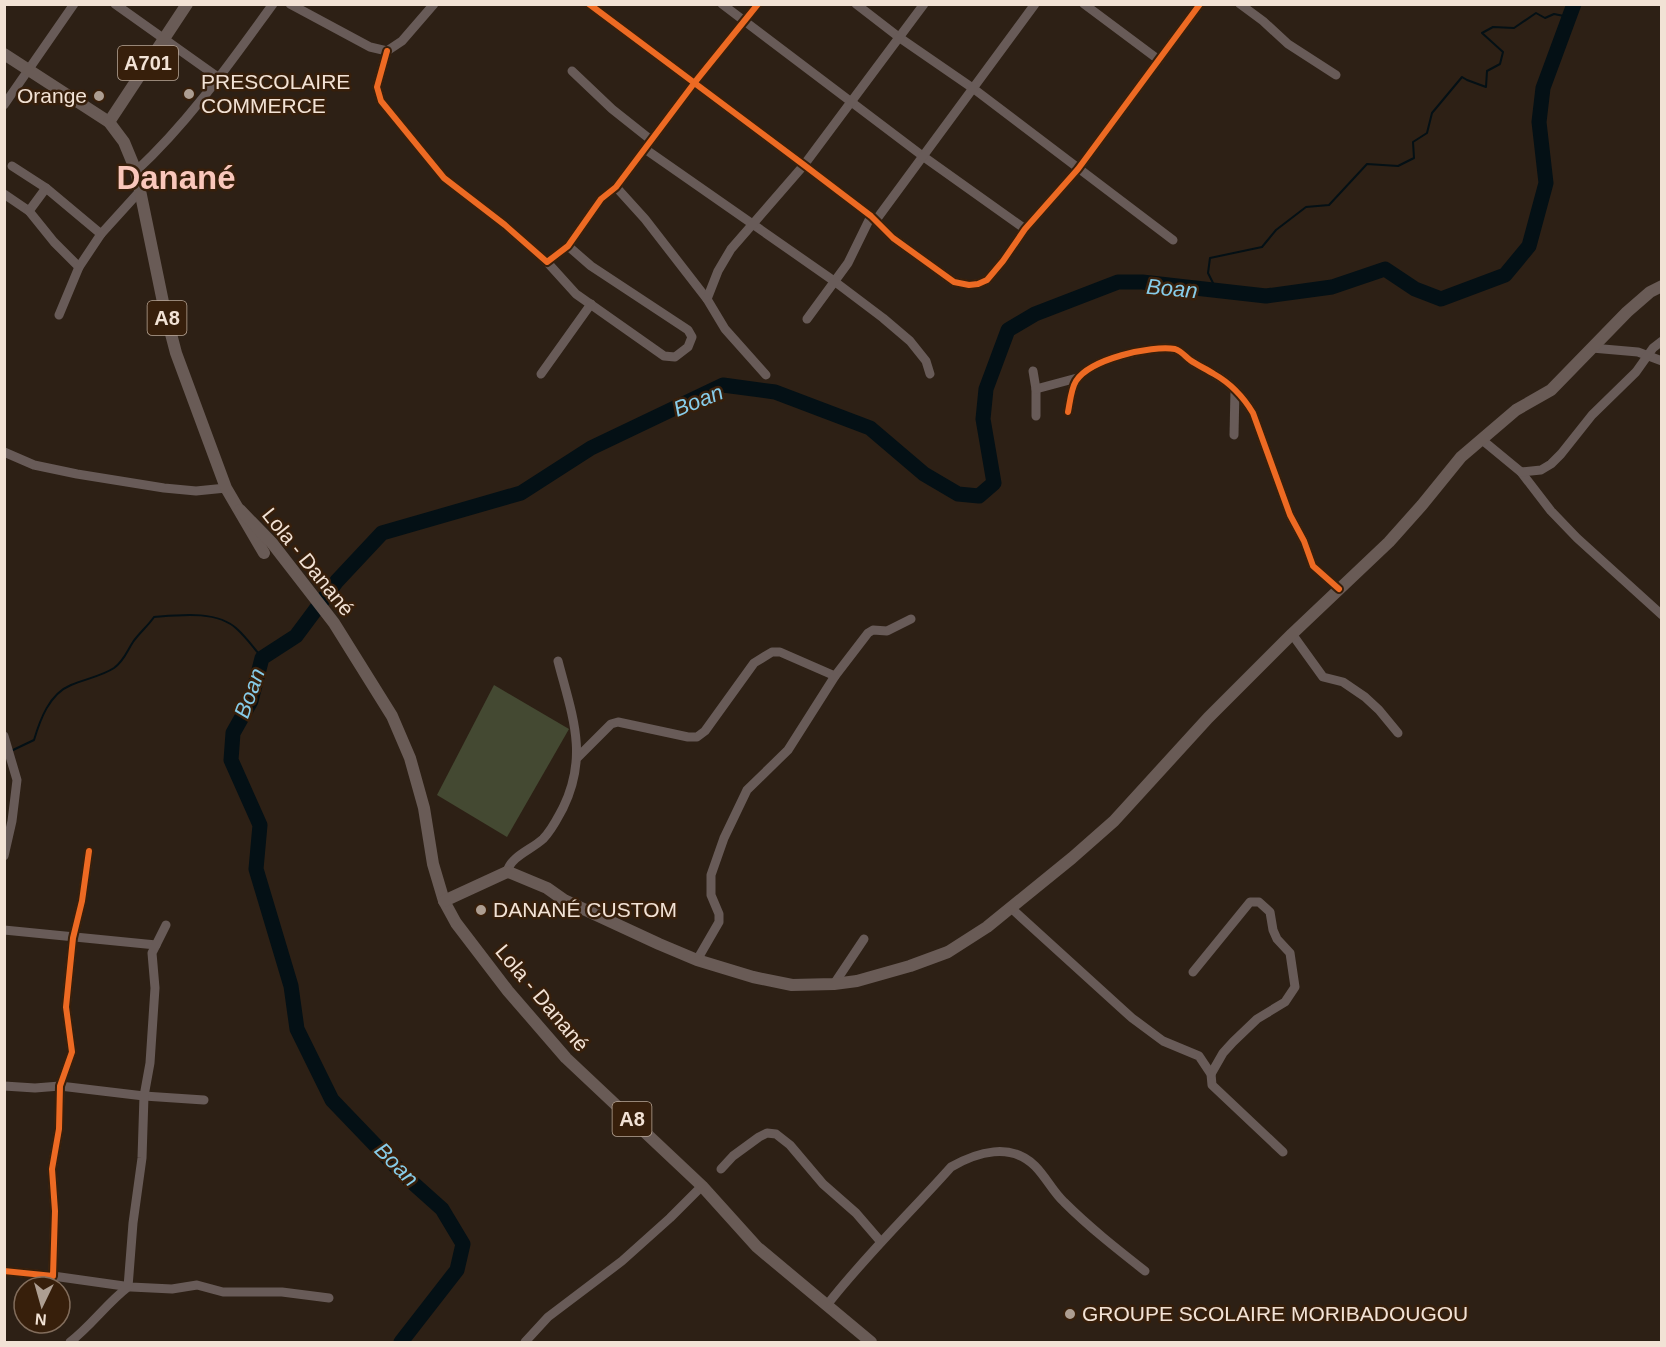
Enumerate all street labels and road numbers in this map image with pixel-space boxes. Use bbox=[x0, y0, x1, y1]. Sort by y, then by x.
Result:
road number: A701 bbox=[118, 46, 178, 80]
road number: A8 bbox=[148, 301, 186, 335]
street label: Lola - Danané bbox=[258, 503, 359, 620]
street label: Lola - Danané bbox=[491, 940, 594, 1056]
road number: A8 bbox=[612, 1102, 652, 1136]

